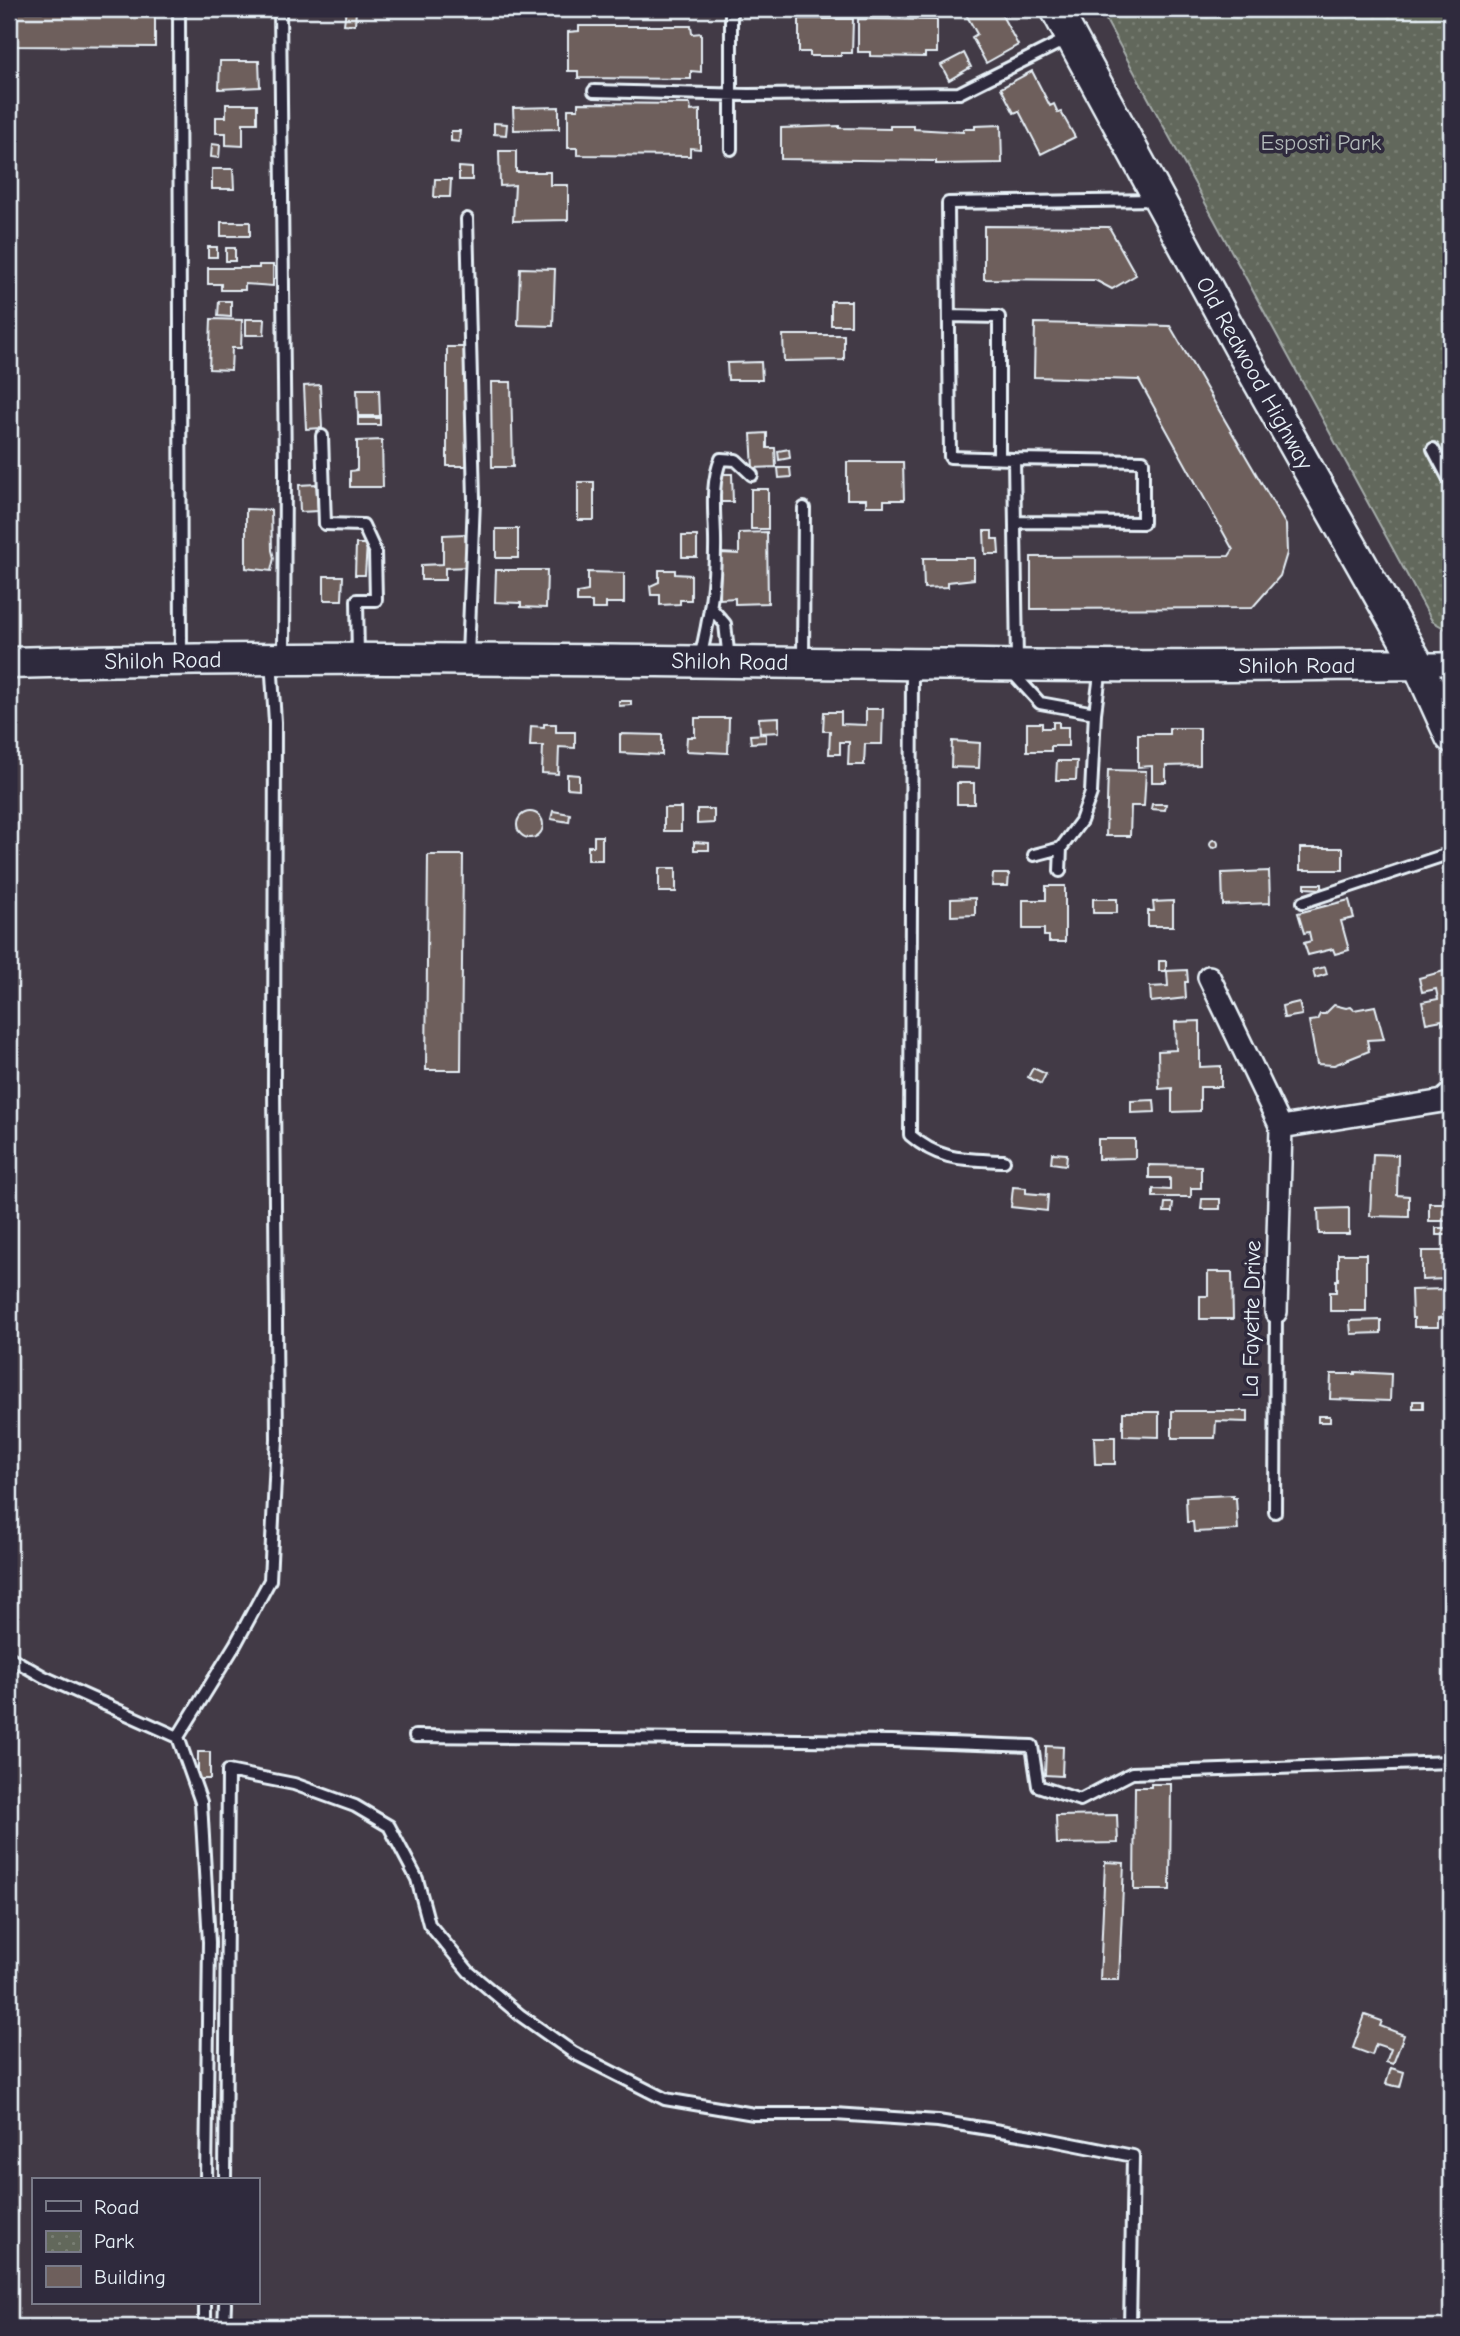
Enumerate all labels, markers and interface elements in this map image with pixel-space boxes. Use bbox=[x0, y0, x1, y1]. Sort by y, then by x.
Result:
park label: Esposti Park bbox=[1261, 129, 1381, 156]
street label: Old Redwood Highway bbox=[1190, 272, 1319, 475]
street label: Shiloh Road bbox=[104, 646, 222, 675]
street label: Shiloh Road bbox=[671, 647, 789, 676]
street label: Shiloh Road bbox=[1238, 652, 1356, 679]
street label: La Fayette Drive bbox=[1237, 1240, 1266, 1398]
legend bbox=[32, 2178, 259, 2304]
text: Road bbox=[94, 2195, 139, 2219]
text: Park bbox=[94, 2229, 134, 2253]
text: Building bbox=[94, 2265, 166, 2289]

